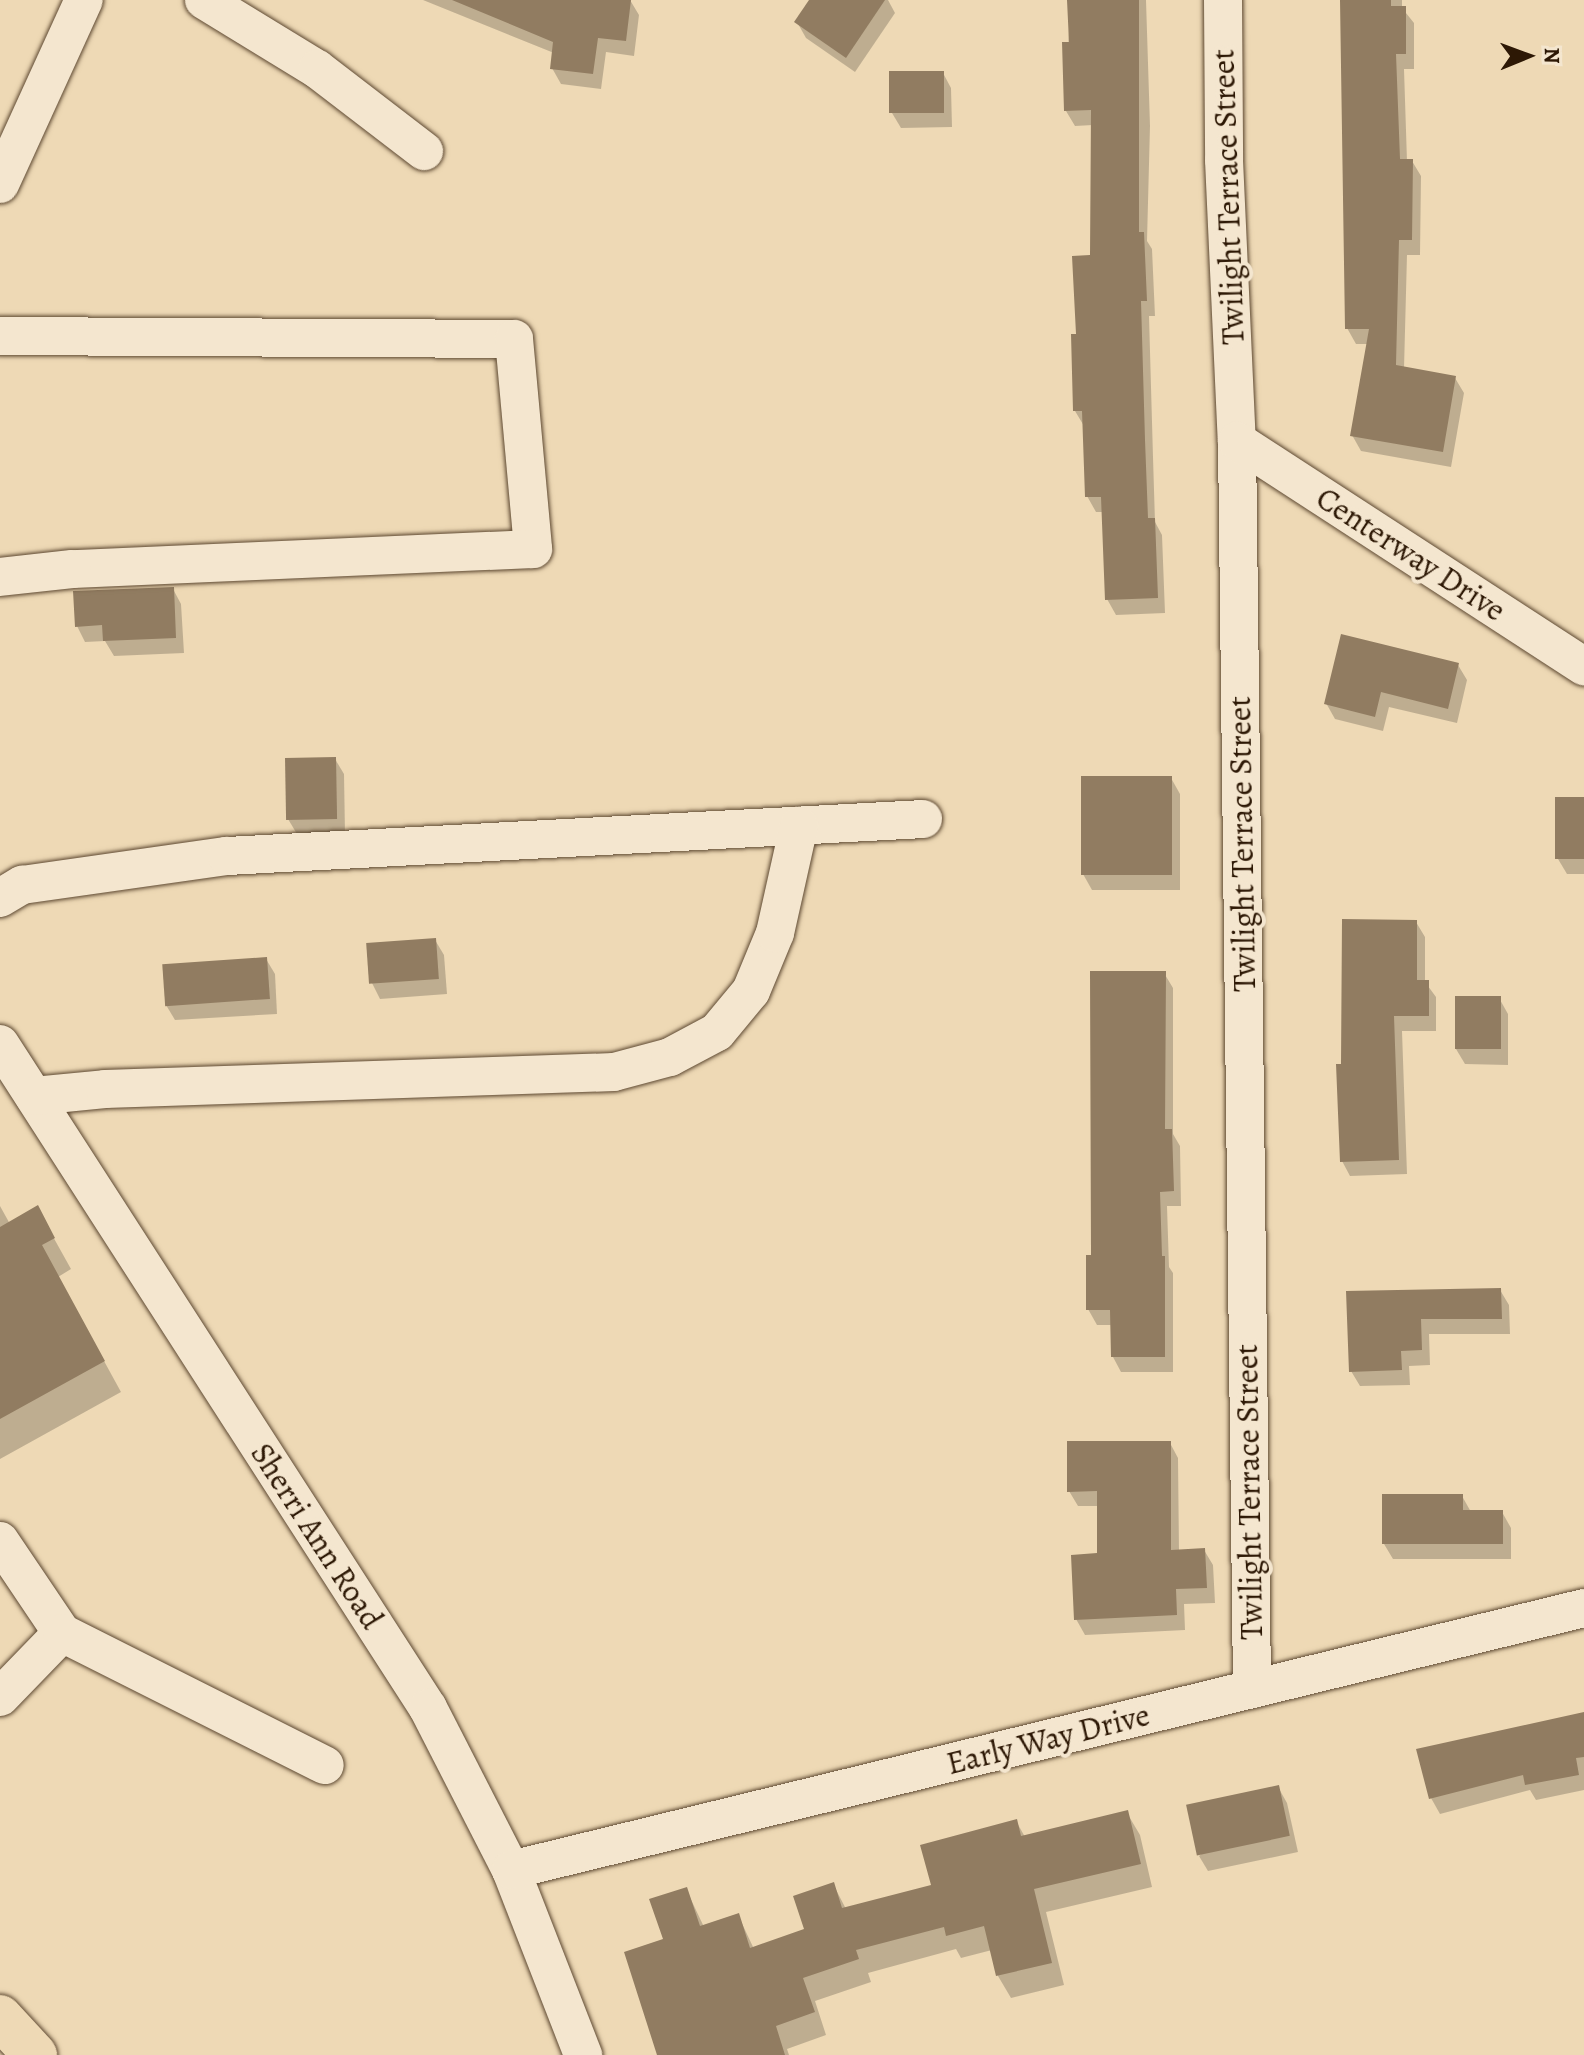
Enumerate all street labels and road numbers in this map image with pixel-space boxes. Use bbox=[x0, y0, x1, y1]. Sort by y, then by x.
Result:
street label: Twilight Terrace Street bbox=[1204, 49, 1252, 345]
street label: Centerway Drive bbox=[1309, 479, 1513, 629]
street label: Twilight Terrace Street bbox=[1220, 696, 1264, 992]
street label: Twilight Terrace Street bbox=[1227, 1344, 1271, 1640]
street label: Sherri Ann Road bbox=[243, 1436, 391, 1636]
street label: Early Way Drive bbox=[943, 1695, 1153, 1783]

